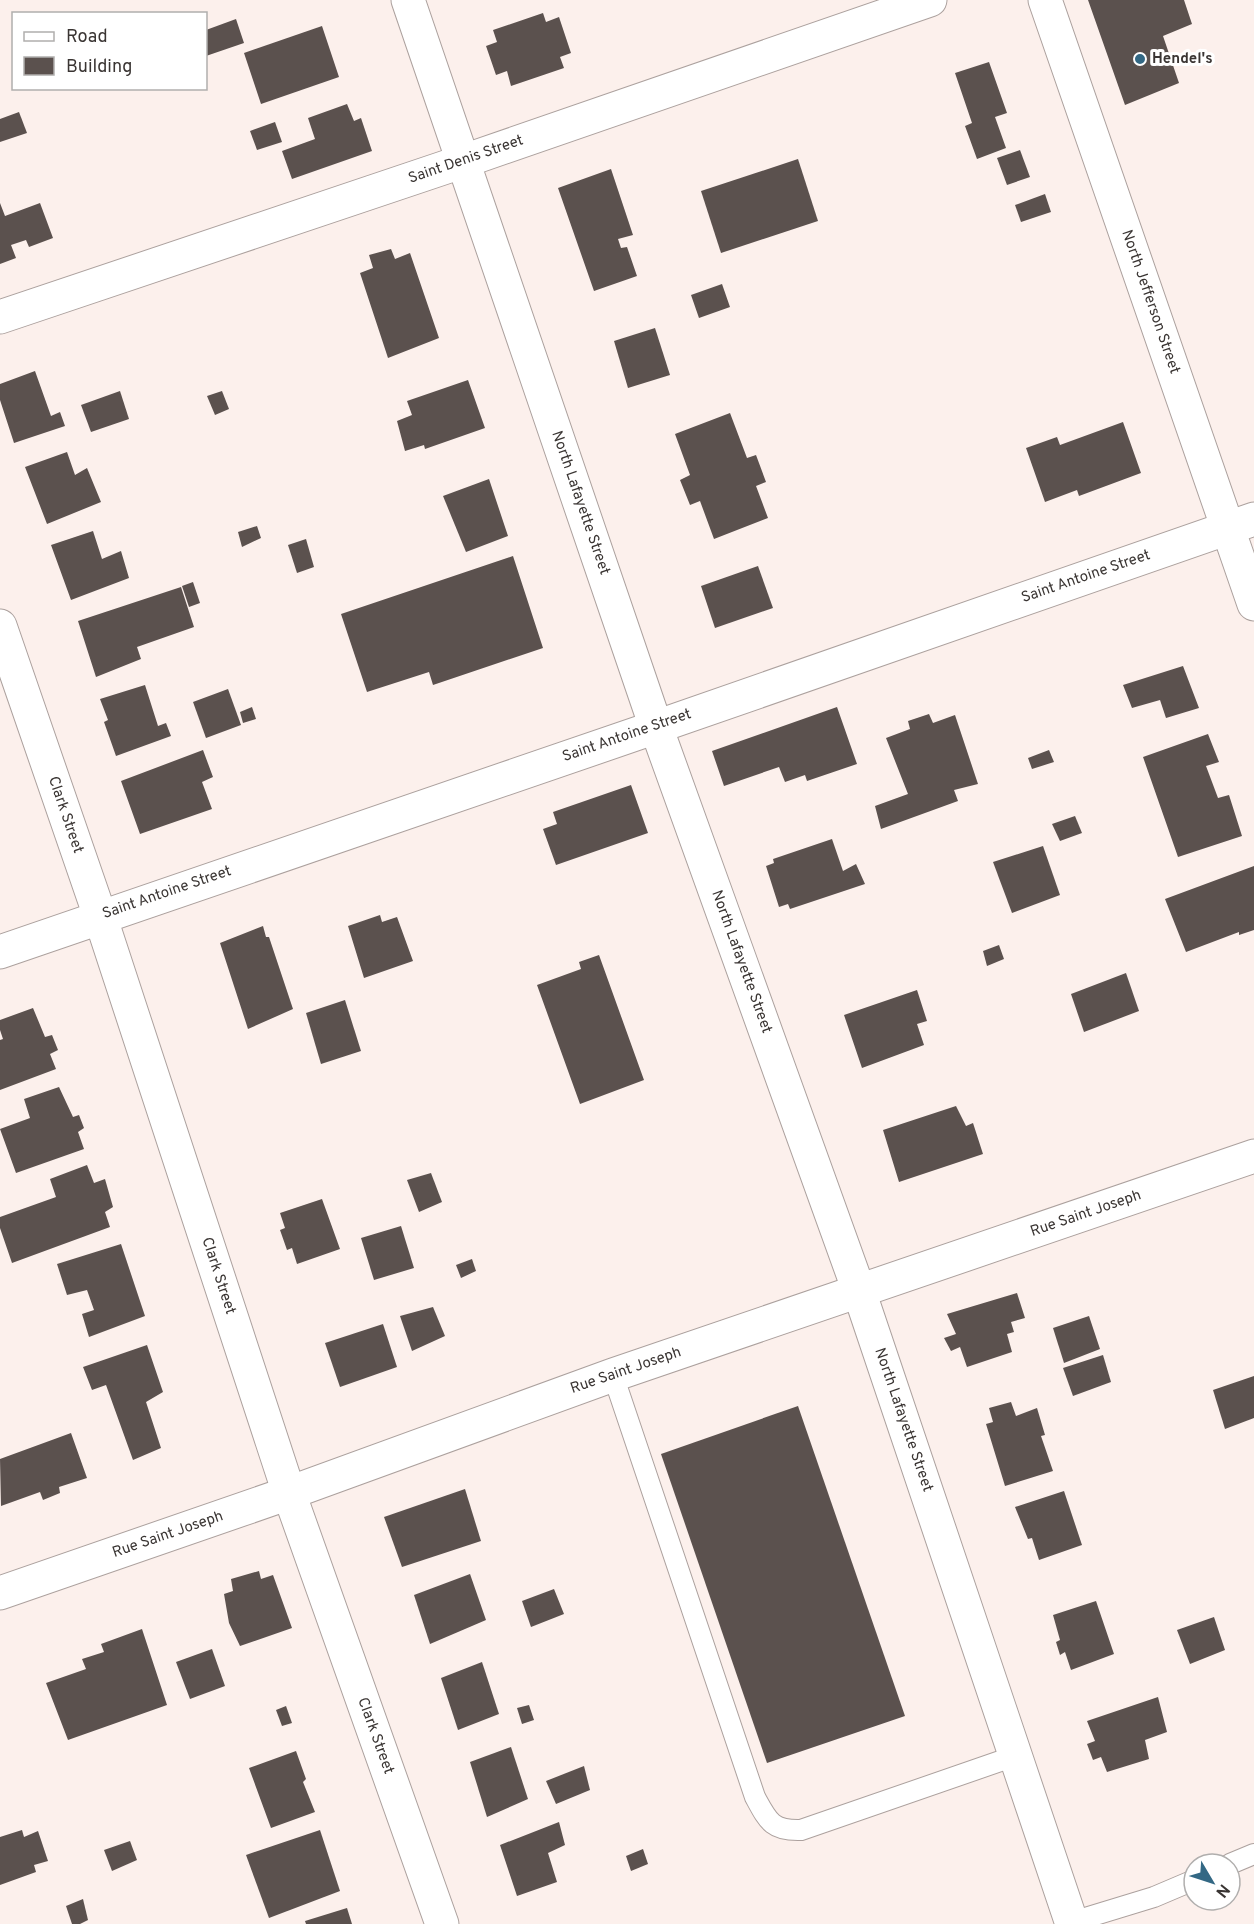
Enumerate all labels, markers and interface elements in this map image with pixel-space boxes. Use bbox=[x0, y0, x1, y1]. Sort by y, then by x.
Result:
legend bbox=[12, 12, 207, 90]
text: Road bbox=[66, 26, 108, 49]
place label: Hendel's bbox=[1152, 50, 1213, 69]
marker: Hendel's bbox=[1133, 52, 1147, 66]
text: Building bbox=[66, 56, 132, 79]
street label: Saint Denis Street bbox=[406, 131, 526, 189]
street label: North Jefferson Street bbox=[1116, 227, 1184, 377]
street label: North Lafayette Street bbox=[546, 428, 614, 578]
street label: Saint Antoine Street bbox=[1019, 546, 1153, 608]
street label: Saint Antoine Street bbox=[560, 705, 694, 767]
street label: Clark Street bbox=[43, 774, 87, 856]
street label: Saint Antoine Street bbox=[100, 862, 234, 924]
street label: North Lafayette Street bbox=[706, 888, 776, 1036]
street label: Rue Saint Joseph bbox=[1028, 1186, 1144, 1242]
street label: Clark Street bbox=[197, 1235, 239, 1317]
street label: Rue Saint Joseph bbox=[568, 1343, 684, 1399]
street label: North Lafayette Street bbox=[869, 1345, 937, 1495]
street label: Rue Saint Joseph bbox=[110, 1507, 226, 1563]
street label: Clark Street bbox=[352, 1695, 398, 1777]
north arrow bbox=[1182, 1852, 1242, 1912]
text: N bbox=[1211, 1879, 1233, 1901]

